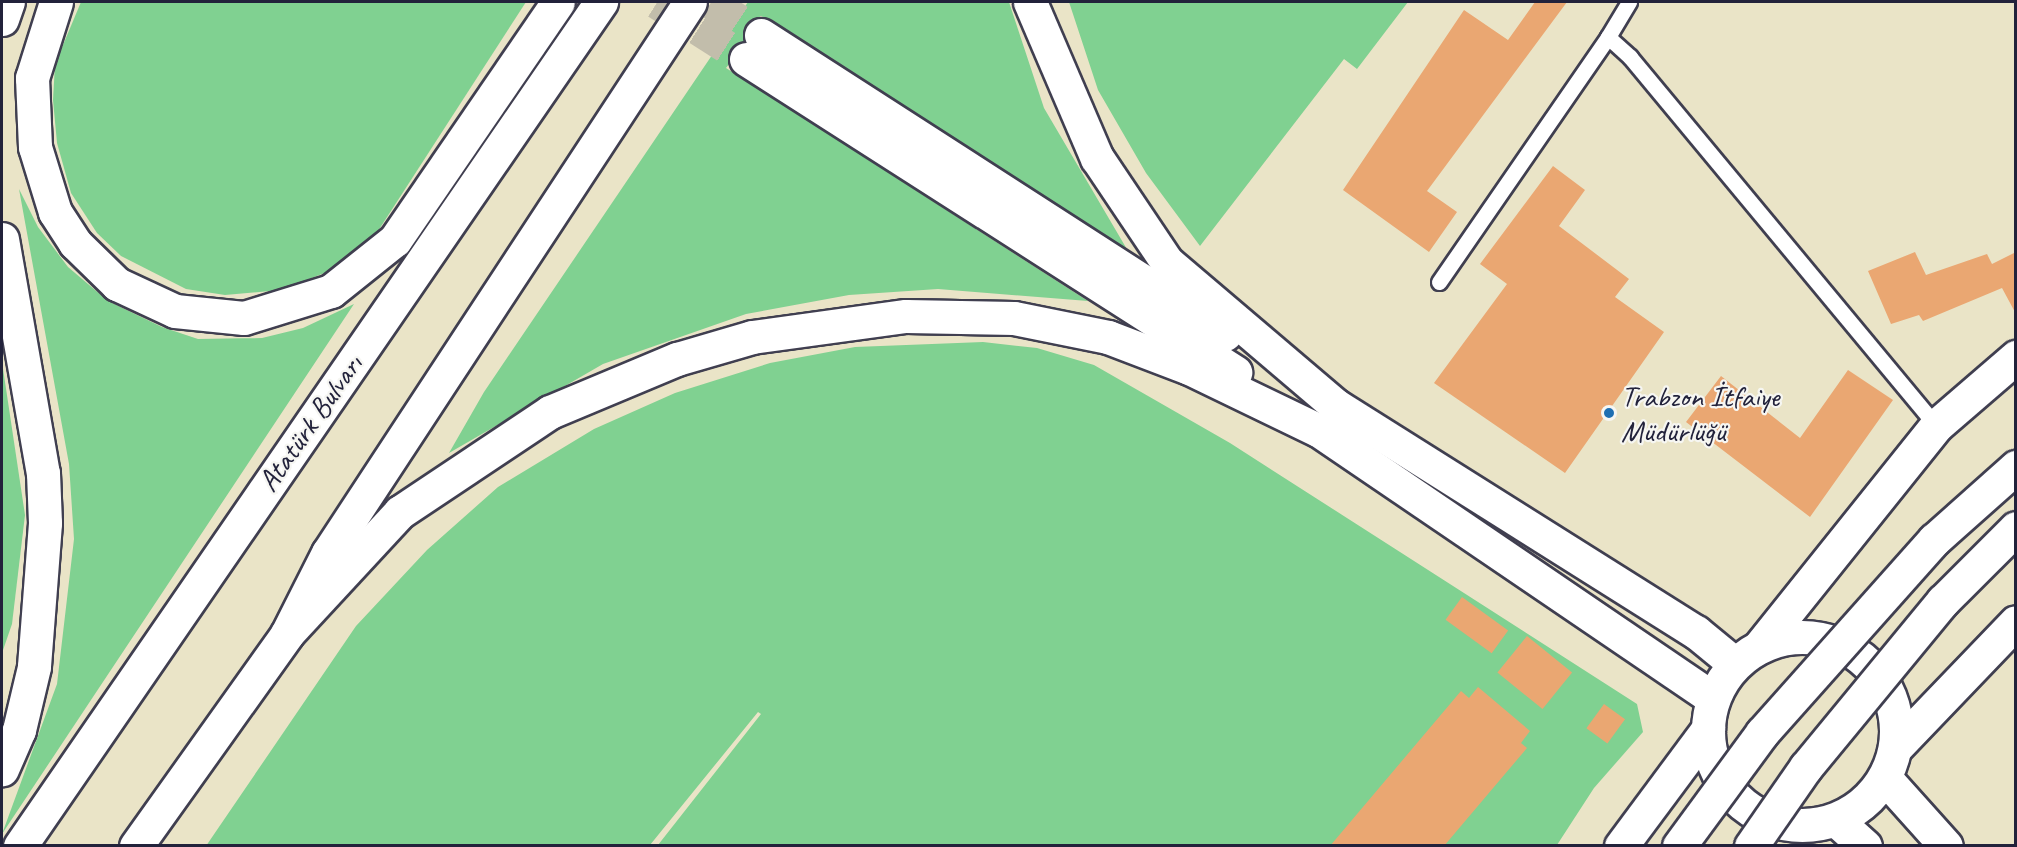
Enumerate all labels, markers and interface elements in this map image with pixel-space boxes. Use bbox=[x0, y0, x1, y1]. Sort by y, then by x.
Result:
street label: Atatürk Bulvarı bbox=[250, 348, 370, 498]
place label: Trabzon İtfaiye Müdürlüğü bbox=[1621, 378, 1779, 448]
marker: Trabzon İtfaiye Müdürlüğü bbox=[1602, 406, 1616, 420]

